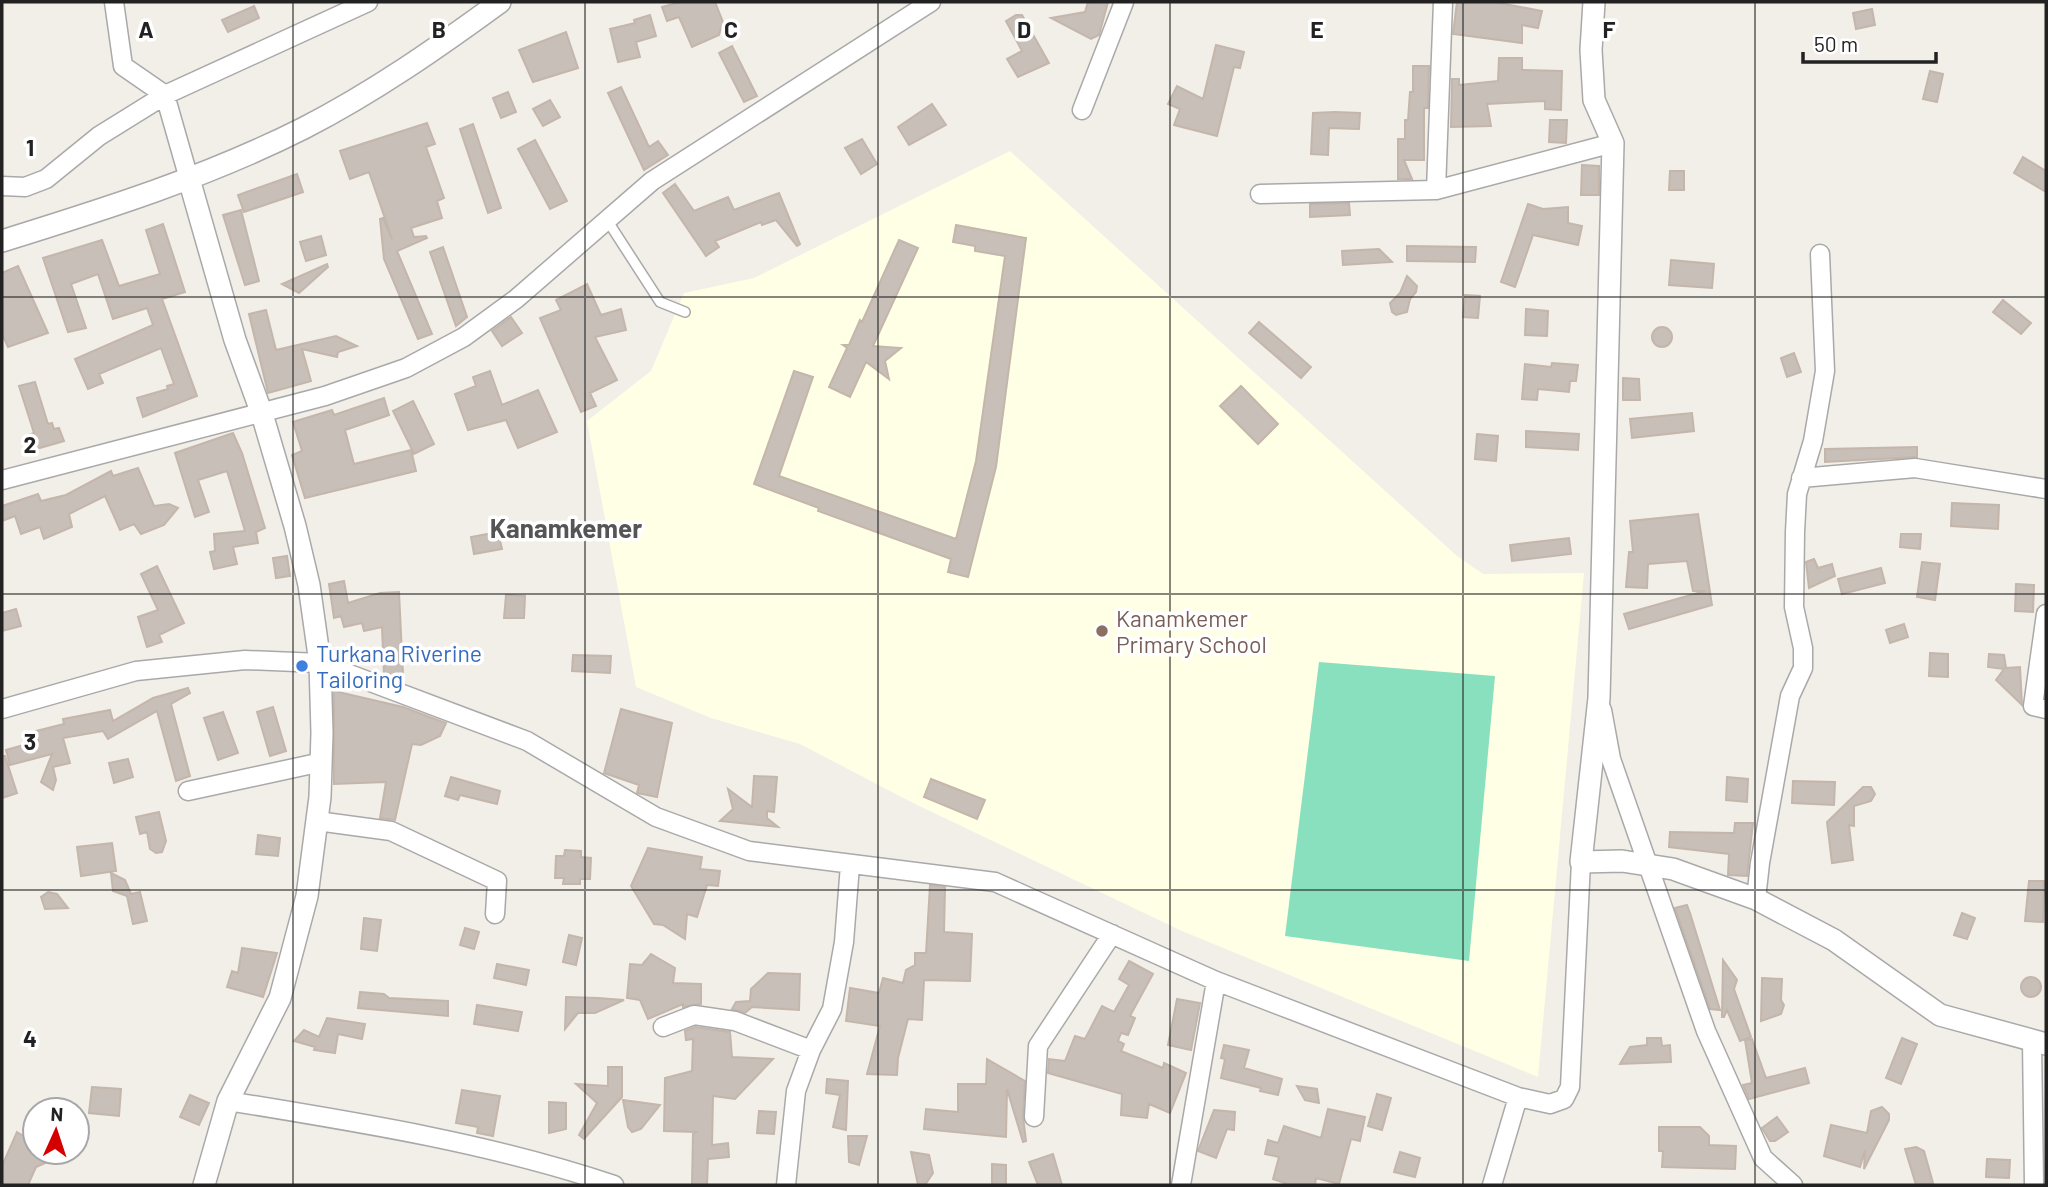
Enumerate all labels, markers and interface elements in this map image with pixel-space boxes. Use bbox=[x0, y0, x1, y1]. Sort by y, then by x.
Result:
text: A bbox=[138, 15, 154, 43]
text: B bbox=[432, 15, 446, 43]
text: C bbox=[724, 15, 738, 43]
text: D bbox=[1017, 15, 1031, 43]
text: E bbox=[1310, 15, 1324, 43]
text: F bbox=[1603, 15, 1616, 43]
scale bar bbox=[1803, 21, 1936, 65]
text: 50 m bbox=[1814, 31, 1858, 56]
text: 1 bbox=[26, 133, 34, 161]
text: 2 bbox=[24, 430, 36, 458]
district label: Kanamkemer bbox=[490, 512, 642, 543]
place label: Kanamkemer Primary School bbox=[1116, 604, 1267, 658]
marker: Kanamkemer Primary School bbox=[1094, 623, 1110, 639]
place label: Turkana Riverine Tailoring bbox=[316, 639, 482, 693]
marker: Turkana Riverine Tailoring bbox=[294, 658, 310, 674]
text: 3 bbox=[24, 727, 36, 755]
text: 4 bbox=[23, 1024, 37, 1052]
north arrow bbox=[21, 1096, 91, 1166]
text: N bbox=[50, 1102, 64, 1125]

